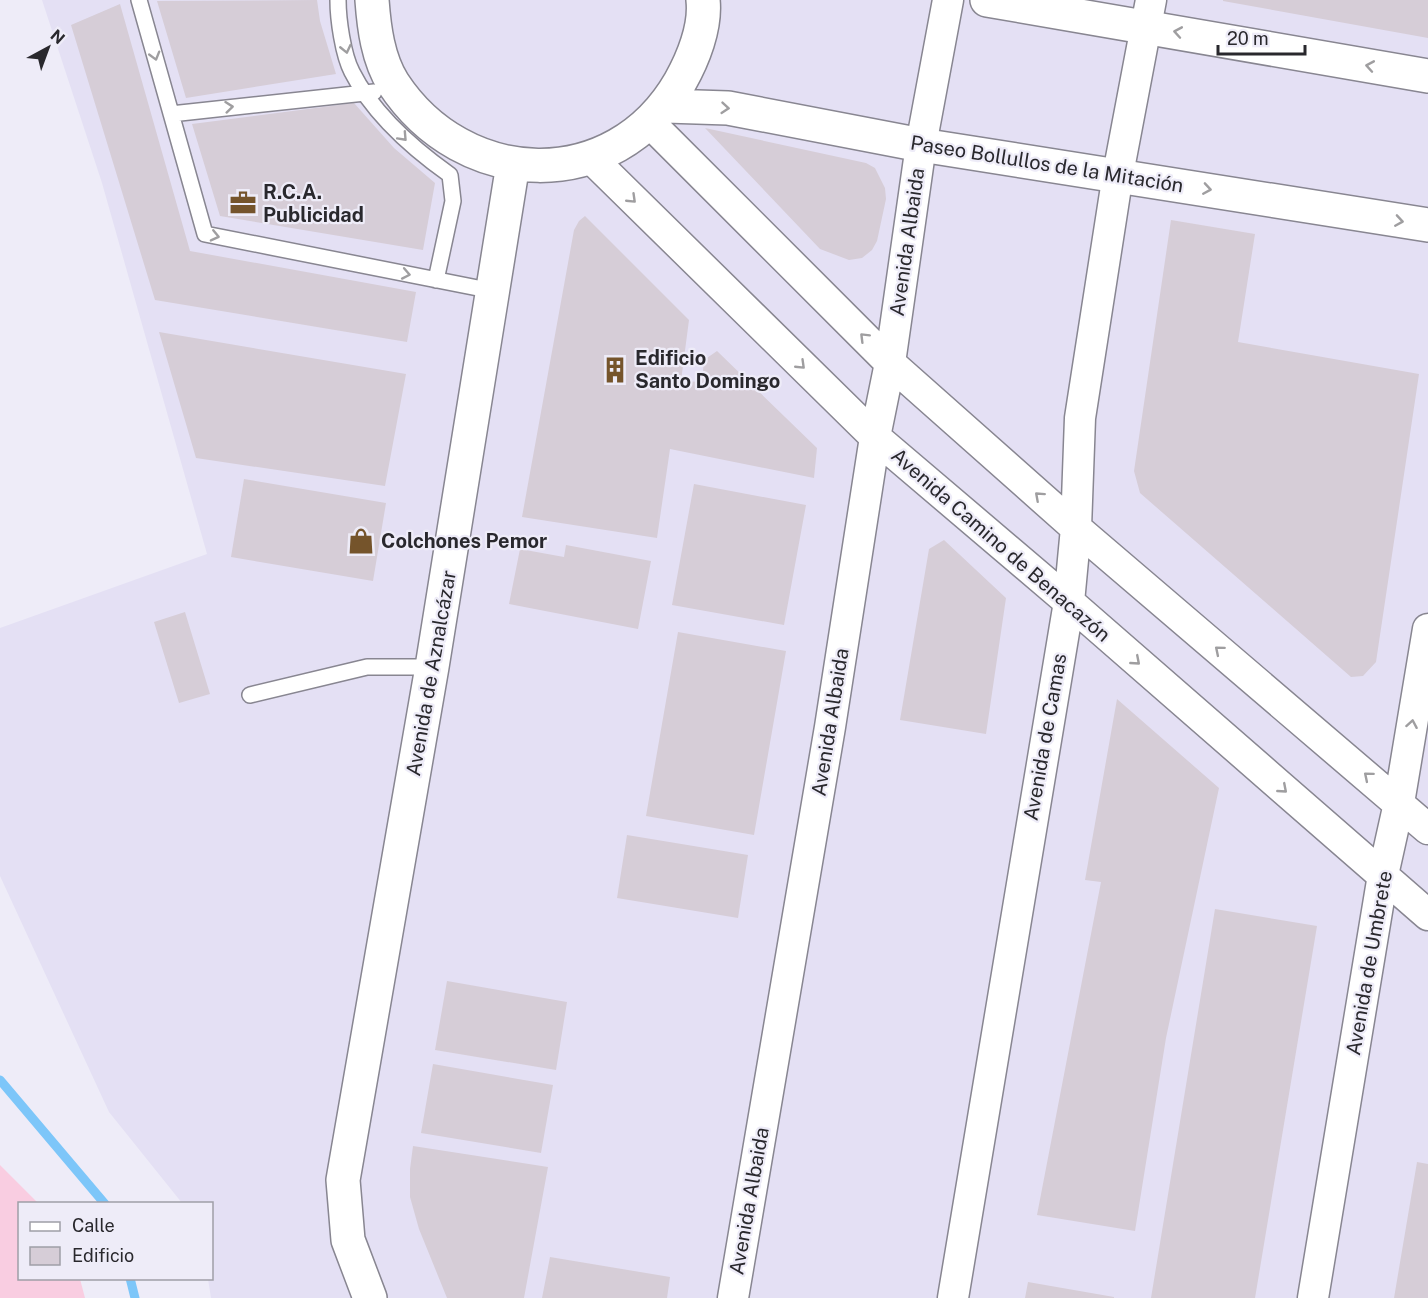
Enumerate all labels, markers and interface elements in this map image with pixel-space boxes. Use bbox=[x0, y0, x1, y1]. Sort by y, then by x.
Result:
north arrow bbox=[18, 18, 78, 78]
scale bar bbox=[1218, 18, 1305, 56]
text: N bbox=[47, 26, 68, 48]
one-way arrow bbox=[1174, 26, 1184, 39]
text: 20 m bbox=[1227, 28, 1269, 49]
one-way arrow bbox=[338, 43, 351, 53]
one-way arrow bbox=[148, 50, 160, 61]
one-way arrow bbox=[1366, 60, 1375, 72]
one-way arrow bbox=[720, 101, 729, 114]
one-way arrow bbox=[225, 102, 234, 114]
one-way arrow bbox=[396, 130, 407, 141]
street label: Paseo Bollullos de la Mitación bbox=[909, 131, 1185, 197]
street label: Avenida Albaida bbox=[885, 166, 929, 318]
place label: R.C.A. Publicidad bbox=[263, 180, 364, 227]
one-way arrow bbox=[1201, 182, 1211, 195]
office icon: R.C.A. Publicidad bbox=[228, 188, 258, 218]
one-way arrow bbox=[626, 192, 636, 203]
one-way arrow bbox=[1394, 214, 1404, 226]
one-way arrow bbox=[210, 229, 220, 242]
one-way arrow bbox=[401, 267, 411, 280]
one-way arrow bbox=[860, 333, 871, 344]
place label: Edificio Santo Domingo bbox=[635, 346, 780, 393]
building icon: Edificio Santo Domingo bbox=[600, 355, 630, 385]
one-way arrow bbox=[794, 357, 805, 368]
street label: Avenida Camino de Benacazón bbox=[887, 443, 1115, 647]
one-way arrow bbox=[1036, 492, 1046, 503]
shop icon: Colchones Pemor bbox=[346, 526, 376, 556]
place label: Colchones Pemor bbox=[381, 529, 547, 553]
street label: Avenida de Aznalcázar bbox=[401, 568, 461, 778]
street label: Avenida Albaida bbox=[806, 646, 854, 798]
one-way arrow bbox=[1215, 646, 1226, 657]
street label: Avenida de Camas bbox=[1018, 652, 1072, 822]
one-way arrow bbox=[1129, 653, 1140, 664]
one-way arrow bbox=[1405, 720, 1418, 730]
one-way arrow bbox=[1364, 773, 1375, 784]
one-way arrow bbox=[1277, 782, 1287, 793]
street label: Avenida de Umbrete bbox=[1341, 869, 1397, 1057]
street label: Avenida Albaida bbox=[724, 1125, 774, 1277]
legend bbox=[18, 1202, 213, 1280]
text: Calle bbox=[72, 1215, 115, 1236]
text: Edificio bbox=[72, 1245, 134, 1266]

